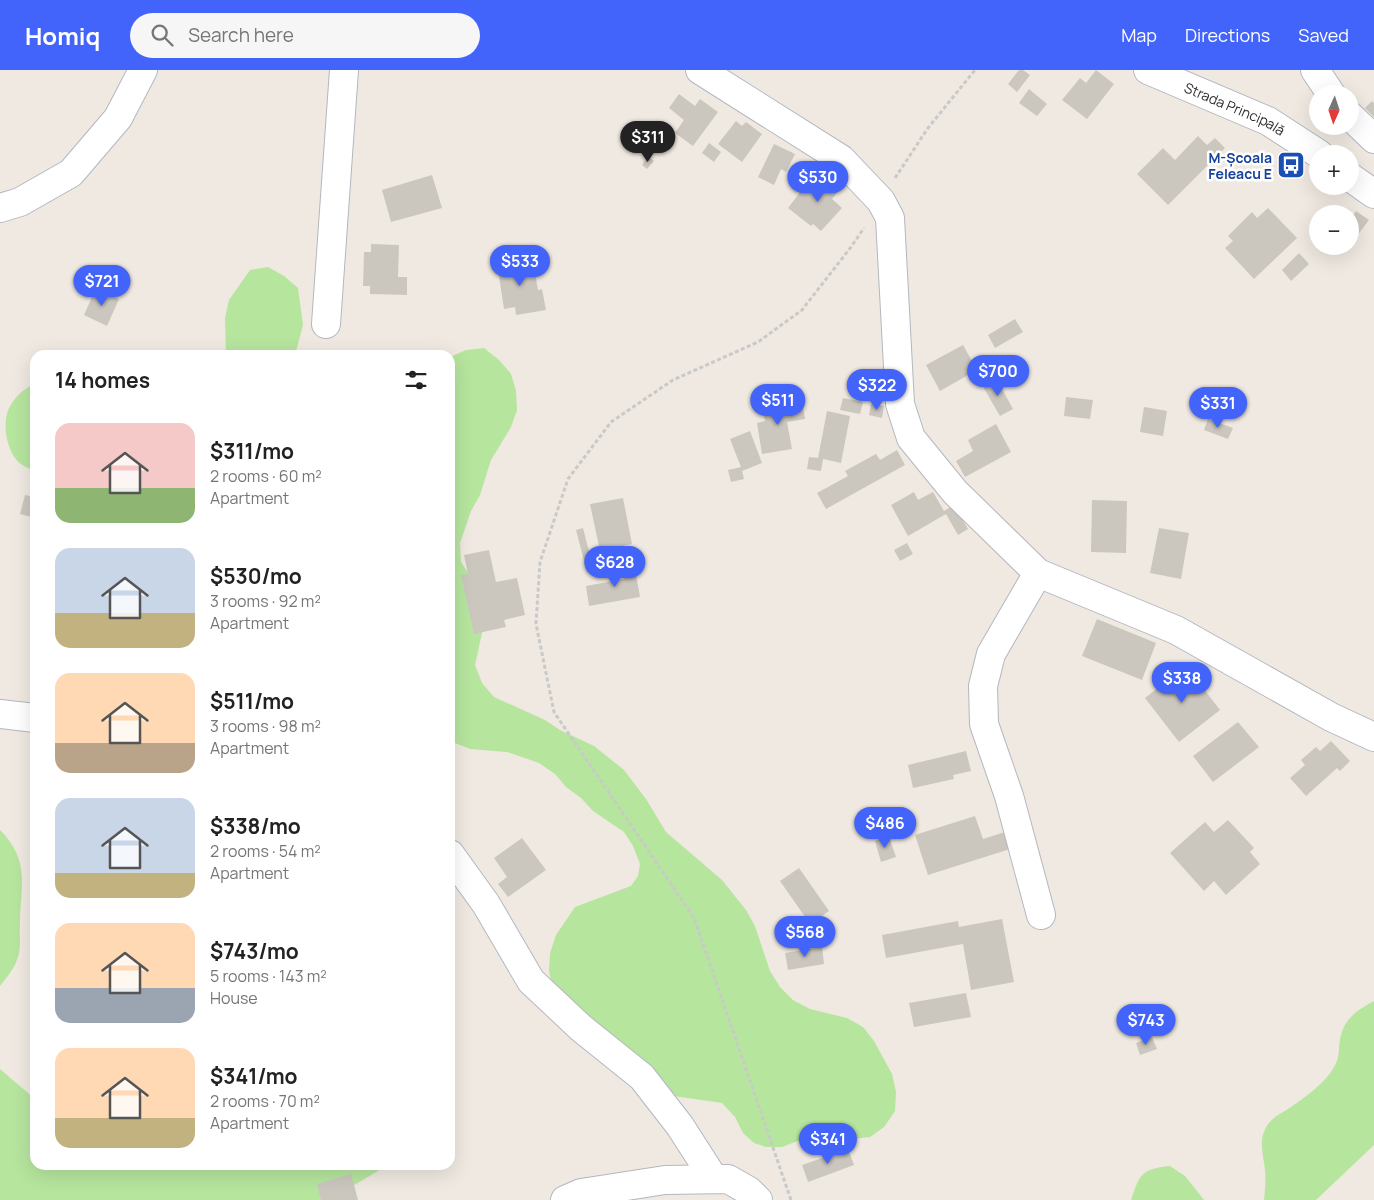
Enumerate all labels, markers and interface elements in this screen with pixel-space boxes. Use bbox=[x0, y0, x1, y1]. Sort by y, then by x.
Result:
search box bbox=[130, 13, 480, 58]
text: Homiq bbox=[25, 19, 100, 52]
icon: search bbox=[148, 21, 176, 49]
text: Search here bbox=[188, 22, 294, 48]
text: Map bbox=[1121, 23, 1157, 47]
text: Directions bbox=[1185, 23, 1270, 47]
text: Saved bbox=[1298, 23, 1349, 47]
street label: Strada Principală bbox=[1182, 77, 1289, 139]
north arrow bbox=[1309, 85, 1359, 135]
map controls bbox=[1309, 85, 1359, 255]
pin: $311 bbox=[618, 121, 678, 163]
text: $311 bbox=[631, 126, 665, 148]
button: + bbox=[1309, 145, 1359, 195]
place label: M-Școala Feleacu E bbox=[1208, 148, 1272, 183]
bus stop icon: M-Școala Feleacu E bbox=[1276, 150, 1306, 180]
pin: $530 bbox=[788, 160, 848, 203]
text: $530 bbox=[798, 166, 838, 188]
button: − bbox=[1309, 205, 1359, 255]
pin: $533 bbox=[490, 244, 550, 287]
text: $533 bbox=[501, 250, 539, 272]
pin: $721 bbox=[72, 264, 132, 307]
text: $721 bbox=[84, 270, 120, 292]
pin: $700 bbox=[968, 354, 1028, 397]
text: $700 bbox=[978, 360, 1018, 382]
text: 14 homes bbox=[55, 366, 150, 394]
icon: filters bbox=[402, 366, 430, 394]
pin: $322 bbox=[847, 368, 907, 411]
text: $322 bbox=[858, 374, 896, 396]
pin: $511 bbox=[748, 384, 808, 426]
pin: $331 bbox=[1188, 386, 1248, 429]
text: $511 bbox=[761, 389, 795, 411]
text: $331 bbox=[1200, 392, 1236, 414]
text: $311/mo bbox=[210, 437, 294, 465]
icon: home bbox=[95, 443, 155, 503]
text: 2 rooms · 60 m² bbox=[210, 465, 322, 487]
text: Apartment bbox=[210, 487, 289, 509]
pin: $628 bbox=[585, 546, 645, 588]
text: $628 bbox=[595, 551, 635, 573]
text: $530/mo bbox=[210, 562, 302, 590]
icon: home bbox=[95, 568, 155, 628]
text: 3 rooms · 92 m² bbox=[210, 590, 321, 612]
text: Apartment bbox=[210, 612, 289, 634]
pin: $338 bbox=[1152, 662, 1212, 704]
text: $338 bbox=[1163, 667, 1201, 689]
text: $511/mo bbox=[210, 687, 294, 715]
icon: home bbox=[95, 693, 155, 753]
text: 3 rooms · 98 m² bbox=[210, 715, 321, 737]
text: Apartment bbox=[210, 737, 289, 759]
pin: $486 bbox=[855, 806, 915, 849]
text: $338/mo bbox=[210, 812, 301, 840]
text: $486 bbox=[865, 812, 905, 834]
icon: home bbox=[95, 818, 155, 878]
text: 2 rooms · 54 m² bbox=[210, 840, 321, 862]
text: Apartment bbox=[210, 862, 289, 884]
pin: $568 bbox=[775, 916, 835, 958]
text: $568 bbox=[785, 921, 825, 943]
text: $743/mo bbox=[210, 937, 299, 965]
icon: home bbox=[95, 943, 155, 1003]
text: 5 rooms · 143 m² bbox=[210, 965, 327, 987]
text: House bbox=[210, 987, 258, 1009]
pin: $743 bbox=[1116, 1004, 1176, 1046]
text: $743 bbox=[1128, 1009, 1164, 1031]
text: $341/mo bbox=[210, 1062, 298, 1090]
icon: home bbox=[95, 1068, 155, 1128]
text: 2 rooms · 70 m² bbox=[210, 1090, 320, 1112]
text: Apartment bbox=[210, 1112, 289, 1134]
pin: $341 bbox=[798, 1122, 858, 1165]
text: $341 bbox=[810, 1128, 846, 1150]

